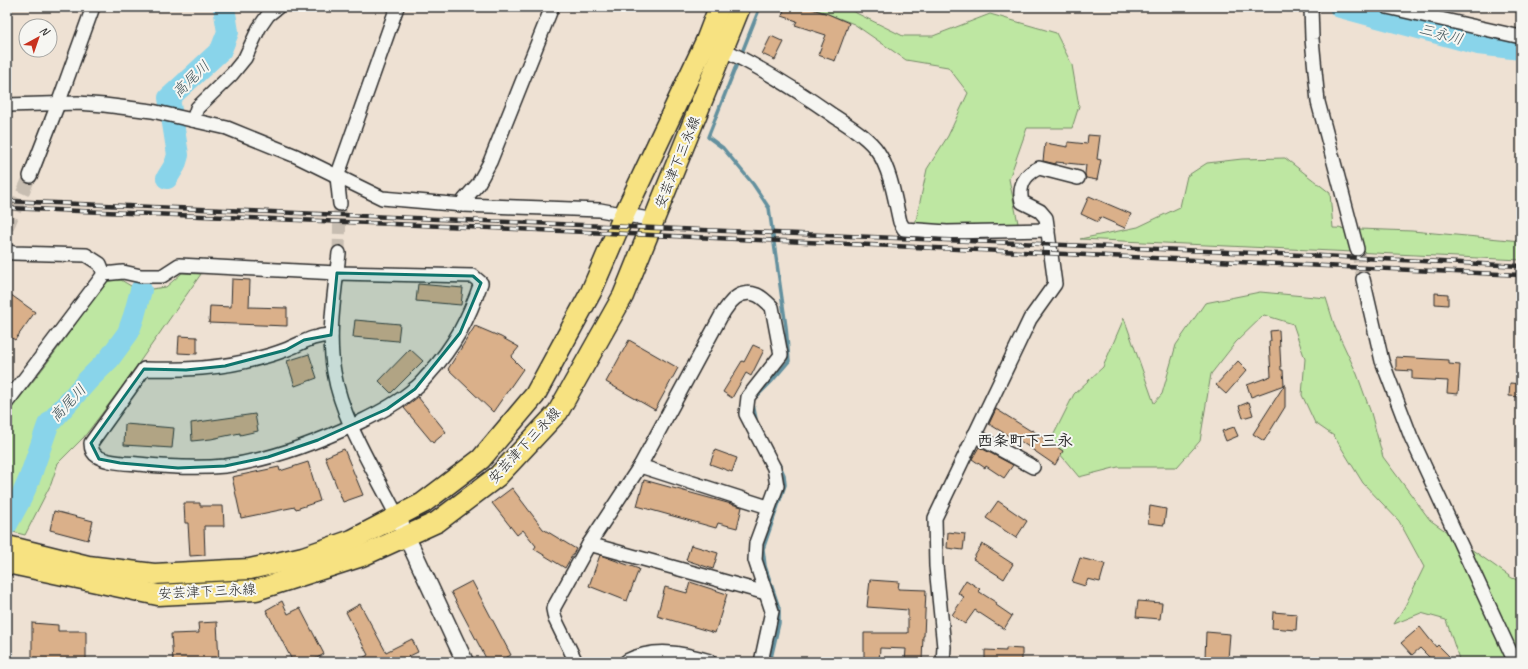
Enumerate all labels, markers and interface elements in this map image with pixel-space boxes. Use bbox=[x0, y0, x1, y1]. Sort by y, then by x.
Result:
north arrow bbox=[18, 18, 58, 58]
water label: 三永川 bbox=[1417, 19, 1465, 49]
text: N bbox=[37, 23, 53, 39]
water label: 高尾川 bbox=[169, 57, 214, 102]
street label: 安芸津下三永線 bbox=[651, 114, 704, 211]
water label: 高尾川 bbox=[46, 380, 91, 426]
street label: 安芸津下三永線 bbox=[485, 404, 564, 487]
district label: 西条町下三永 bbox=[977, 431, 1073, 451]
street label: 安芸津下三永線 bbox=[158, 580, 256, 603]

